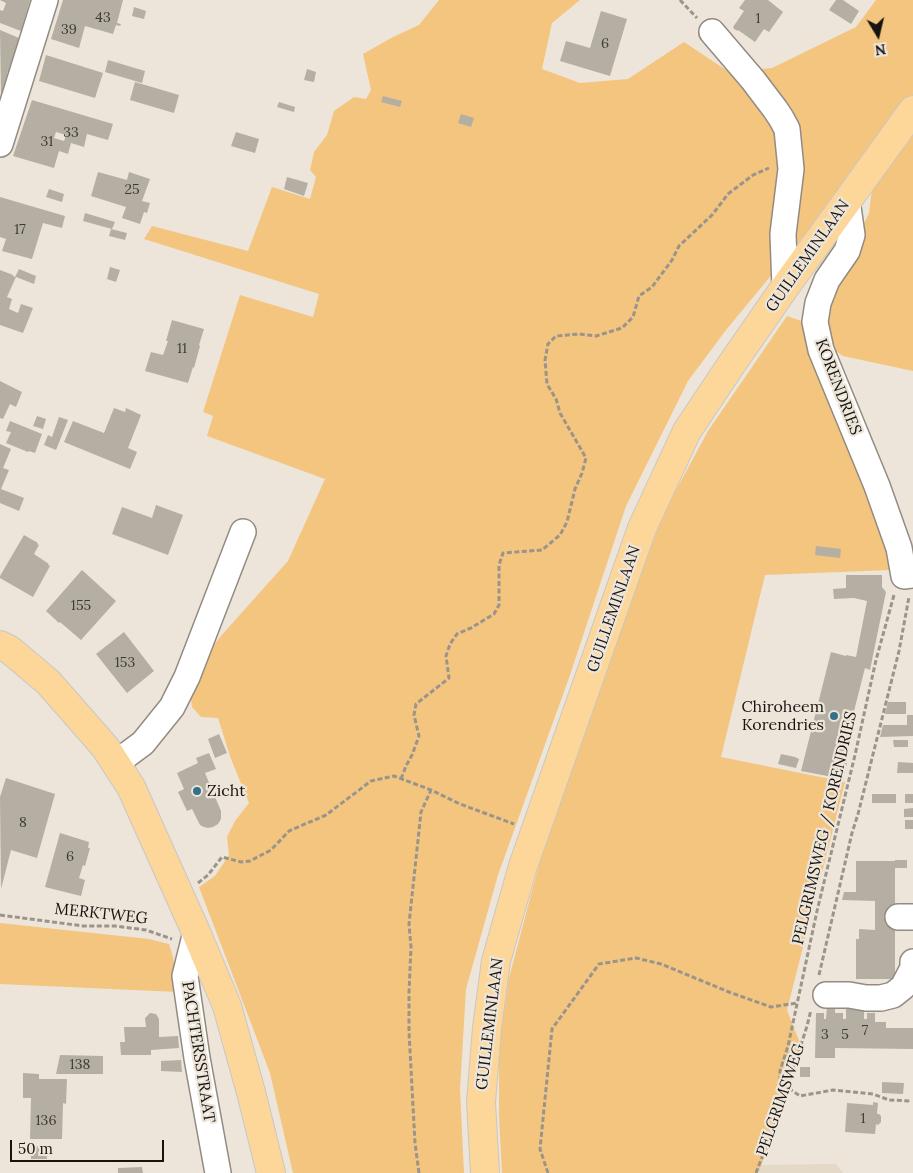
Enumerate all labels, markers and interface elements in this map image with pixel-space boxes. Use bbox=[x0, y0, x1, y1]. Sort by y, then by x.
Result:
house number: 43 bbox=[95, 10, 111, 26]
north arrow bbox=[853, 10, 903, 60]
house number: 1 bbox=[755, 11, 761, 27]
house number: 39 bbox=[61, 22, 77, 38]
house number: 6 bbox=[601, 36, 609, 52]
text: N bbox=[874, 40, 887, 60]
house number: 33 bbox=[63, 125, 79, 141]
house number: 31 bbox=[41, 134, 53, 150]
house number: 25 bbox=[124, 182, 140, 198]
street label: GUILLEMINLAAN bbox=[762, 196, 854, 316]
house number: 17 bbox=[14, 222, 26, 238]
street label: KORENDRIES bbox=[811, 336, 865, 438]
house number: 11 bbox=[177, 341, 187, 357]
street label: GUILLEMINLAAN bbox=[583, 543, 645, 675]
house number: 155 bbox=[71, 598, 91, 614]
house number: 153 bbox=[115, 655, 135, 671]
place label: Chiroheem Korendries bbox=[741, 697, 824, 735]
street label: PELGRIMSWEG / KORENDRIES bbox=[789, 709, 861, 947]
marker: Chiroheem Korendries bbox=[828, 710, 840, 722]
place label: Zicht bbox=[207, 781, 245, 801]
marker: Zicht bbox=[191, 785, 203, 797]
house number: 8 bbox=[19, 815, 27, 831]
house number: 6 bbox=[66, 849, 74, 865]
street label: MERKTWEG bbox=[53, 900, 149, 928]
street label: GUILLEMINLAAN bbox=[472, 957, 508, 1091]
street label: PACHTERSSTRAAT bbox=[177, 980, 219, 1124]
house number: 7 bbox=[862, 1023, 868, 1039]
house number: 3 bbox=[821, 1027, 829, 1043]
house number: 5 bbox=[841, 1027, 849, 1043]
street label: PELGRIMSWEG bbox=[753, 1041, 809, 1159]
house number: 138 bbox=[70, 1057, 90, 1073]
house number: 1 bbox=[860, 1111, 866, 1127]
house number: 136 bbox=[36, 1113, 56, 1129]
scale bar bbox=[12, 1130, 166, 1162]
text: 50 m bbox=[18, 1139, 53, 1158]

